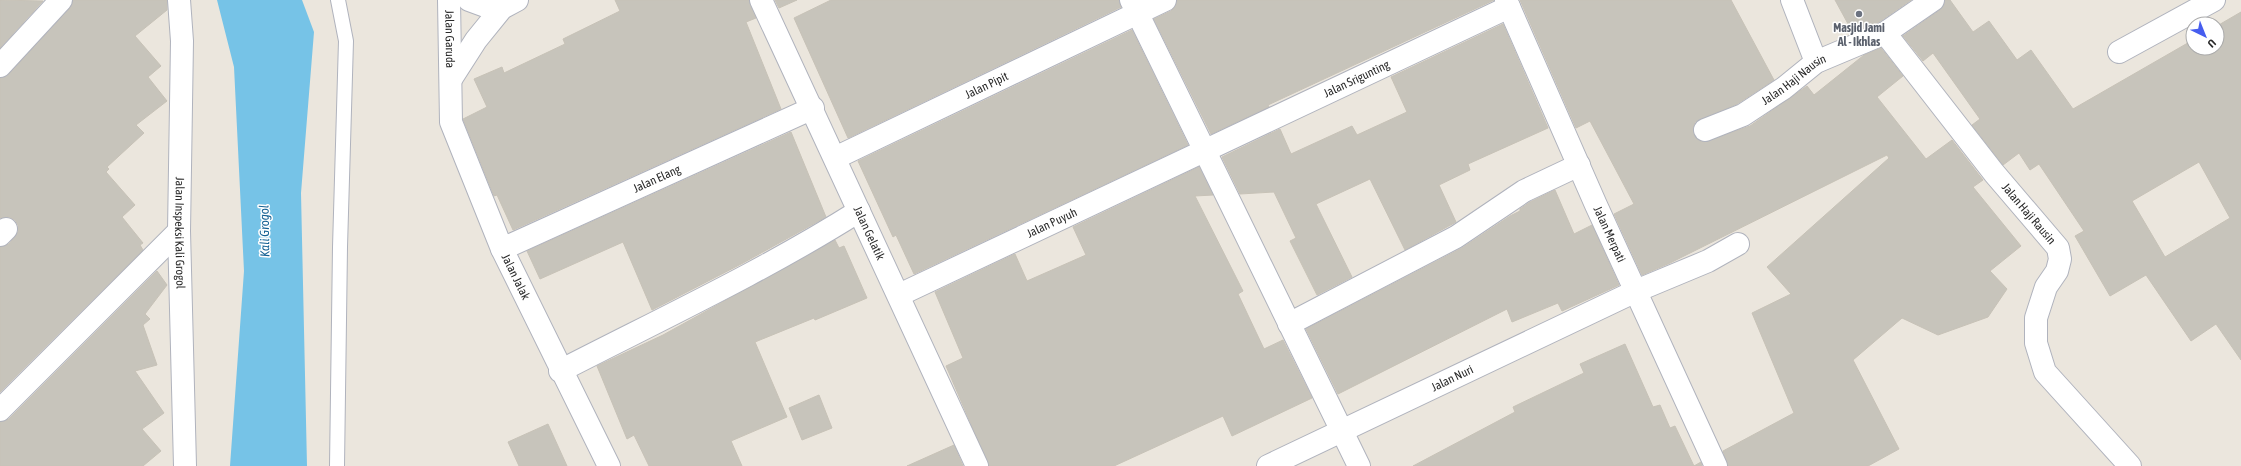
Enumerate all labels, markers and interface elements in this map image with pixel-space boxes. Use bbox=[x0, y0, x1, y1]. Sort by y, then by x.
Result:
marker: Masjid Jami Al - Ikhlas bbox=[1854, 9, 1864, 19]
street label: Jalan Garuda bbox=[442, 10, 457, 68]
north arrow bbox=[2185, 16, 2225, 56]
place label: Masjid Jami Al - Ikhlas bbox=[1833, 21, 1885, 49]
text: U bbox=[2205, 37, 2218, 50]
street label: Jalan Haji Nausin bbox=[1759, 52, 1828, 108]
street label: Jalan Srigunting bbox=[1321, 57, 1392, 100]
street label: Jalan Pipit bbox=[963, 69, 1011, 102]
street label: Jalan Elang bbox=[631, 162, 684, 196]
street label: Jalan Inspeksi Kali Grogol bbox=[172, 177, 187, 290]
street label: Jalan Haji Rausin bbox=[1999, 180, 2059, 247]
street label: Jalan Gelatik bbox=[851, 204, 888, 263]
street label: Jalan Merpati bbox=[1590, 204, 1628, 264]
water label: Kali Grogol bbox=[257, 205, 272, 257]
street label: Jalan Puyuh bbox=[1024, 205, 1079, 241]
street label: Jalan Jalak bbox=[499, 252, 533, 303]
street label: Jalan Nuri bbox=[1429, 362, 1476, 394]

